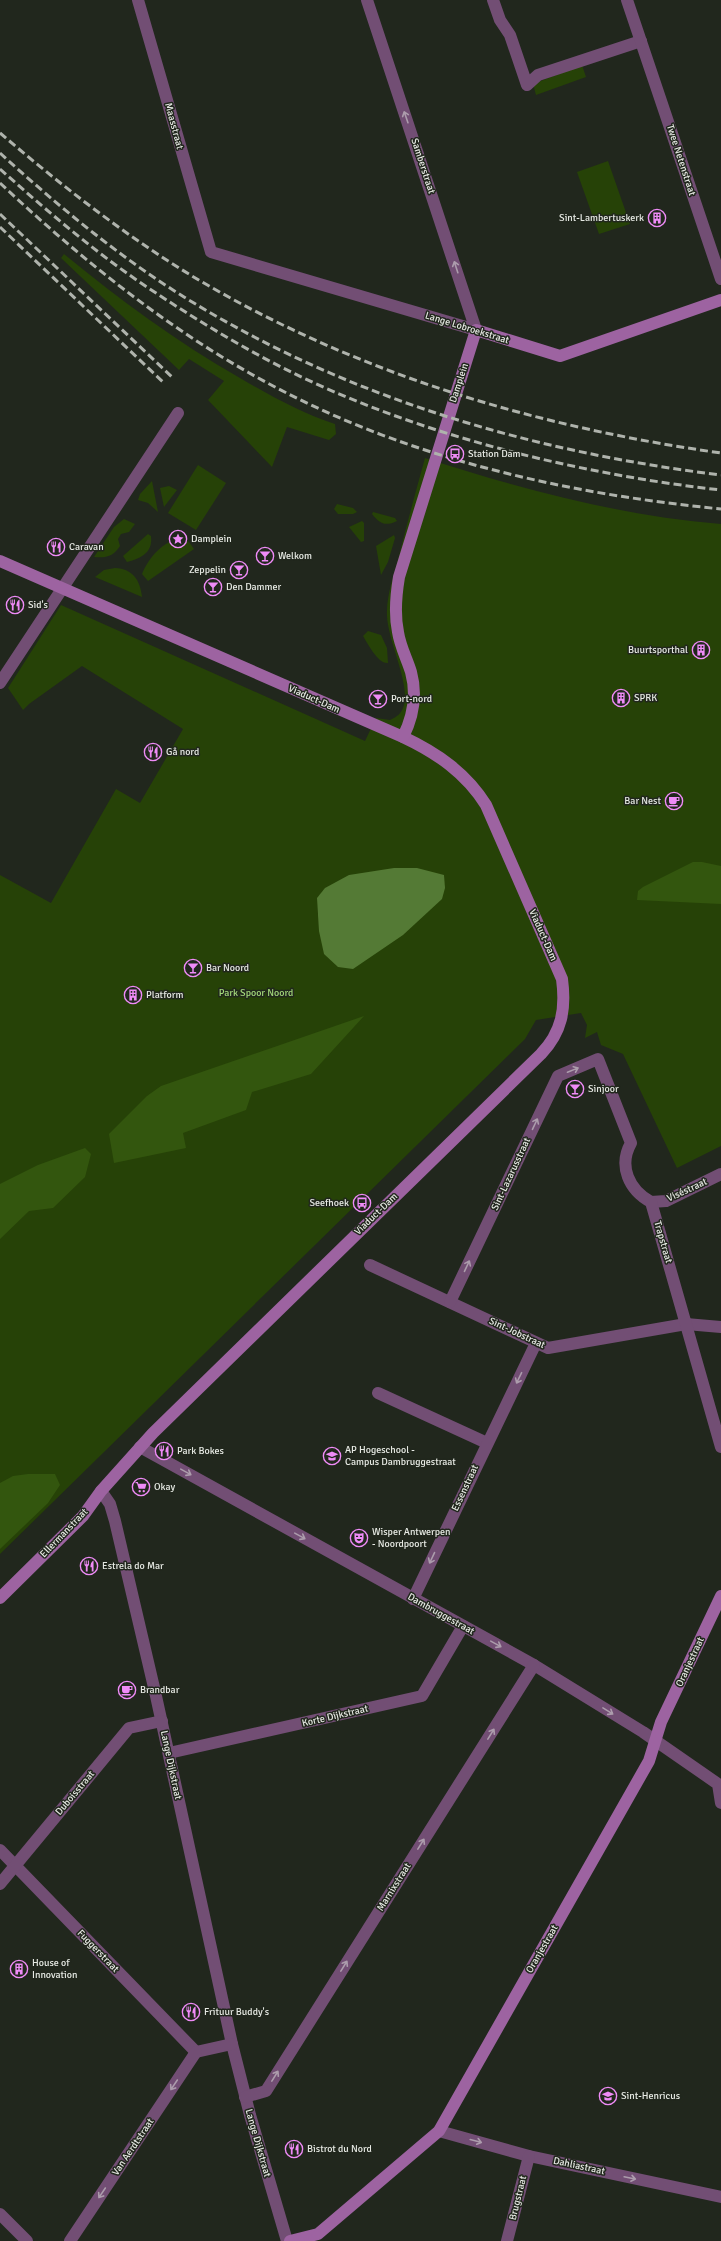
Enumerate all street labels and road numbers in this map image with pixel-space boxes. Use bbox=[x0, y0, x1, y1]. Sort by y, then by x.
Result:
street label: Maasstraat bbox=[162, 101, 186, 151]
street label: Twee Netenstraat bbox=[664, 123, 698, 198]
street label: Samberstraat bbox=[408, 137, 438, 196]
street label: Lange Lobroekstraat bbox=[424, 310, 511, 347]
street label: Damplein bbox=[447, 362, 471, 404]
street label: Viaduct-Dam bbox=[286, 682, 342, 716]
street label: Viaduct-Dam bbox=[526, 907, 560, 963]
street label: Sint-Lazarusstraat bbox=[489, 1135, 533, 1212]
street label: Viséstraat bbox=[665, 1175, 709, 1204]
street label: Viaduct-Dam bbox=[352, 1190, 400, 1238]
street label: Trapstraat bbox=[651, 1219, 675, 1265]
street label: Sint-Jobstraat bbox=[487, 1315, 547, 1351]
street label: Essenstraat bbox=[449, 1462, 481, 1513]
street label: Ellermanstraat bbox=[38, 1506, 91, 1560]
street label: Dambruggestraat bbox=[406, 1591, 477, 1638]
street label: Oranjestraat bbox=[673, 1635, 707, 1689]
street label: Korte Dijkstraat bbox=[301, 1702, 370, 1729]
street label: Lange Dijkstraat bbox=[158, 1729, 184, 1801]
street label: Duboisstraat bbox=[53, 1768, 97, 1818]
street label: Marnixstraat bbox=[374, 1860, 414, 1913]
street label: Oranjestraat bbox=[523, 1922, 561, 1975]
street label: Fuggerstraat bbox=[75, 1927, 122, 1975]
street label: Lange Dijkstraat bbox=[243, 2108, 274, 2179]
street label: Van Aerdtstraat bbox=[109, 2116, 157, 2178]
street label: Dahliastraat bbox=[552, 2155, 606, 2177]
street label: Brugstraat bbox=[507, 2174, 529, 2221]

